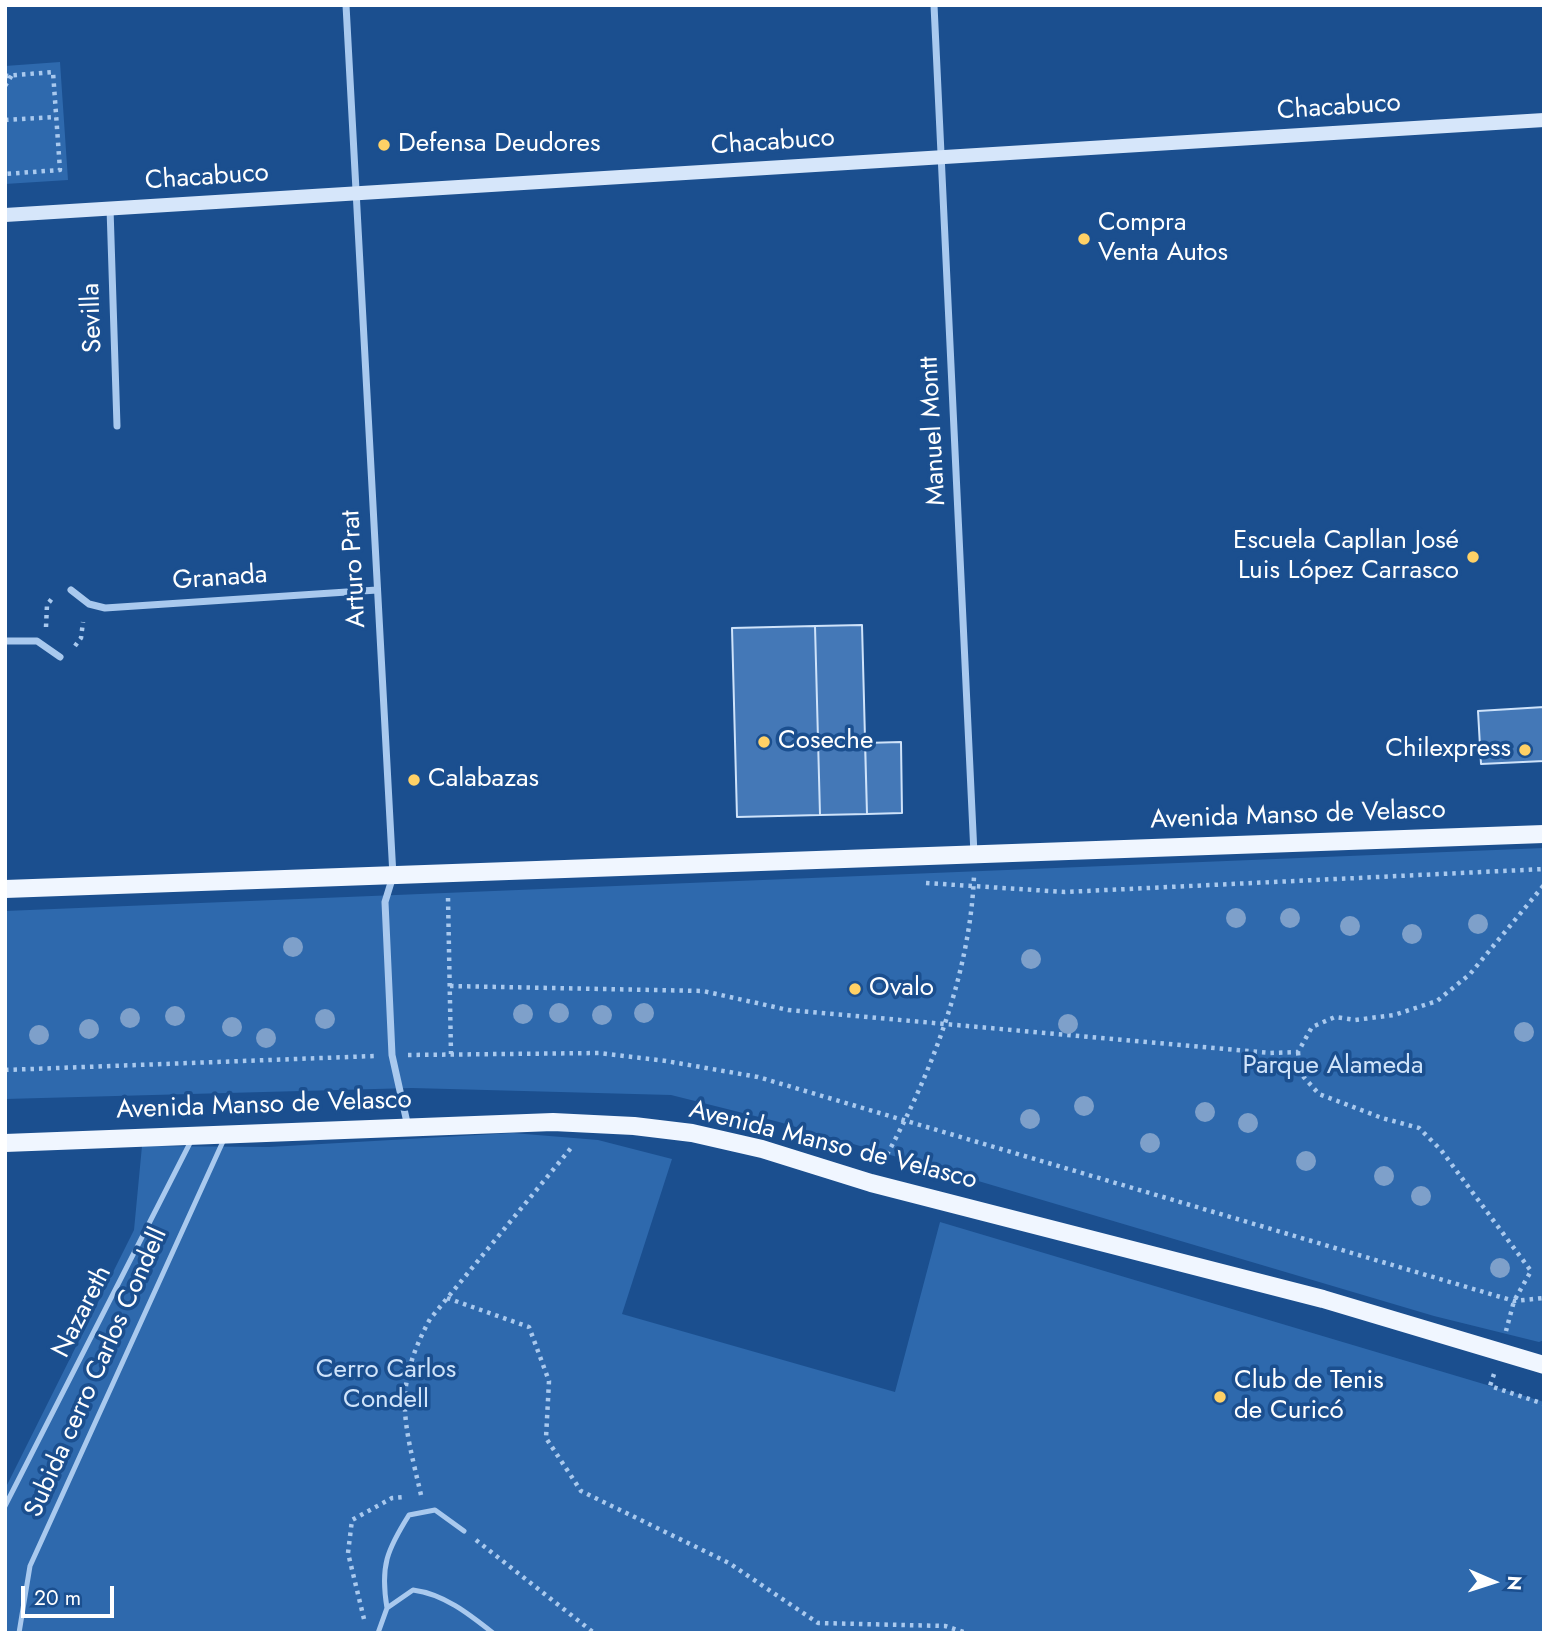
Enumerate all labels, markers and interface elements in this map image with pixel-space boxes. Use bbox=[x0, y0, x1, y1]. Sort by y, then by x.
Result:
street label: Chacabuco bbox=[1276, 88, 1402, 128]
street label: Chacabuco bbox=[710, 123, 836, 163]
place label: Defensa Deudores bbox=[398, 129, 600, 161]
marker: Defensa Deudores bbox=[376, 137, 392, 153]
street label: Chacabuco bbox=[144, 158, 270, 198]
place label: Compra Venta Autos bbox=[1098, 208, 1228, 270]
marker: Compra Venta Autos bbox=[1076, 231, 1092, 247]
street label: Sevilla bbox=[76, 283, 110, 353]
street label: Manuel Montt bbox=[915, 356, 953, 506]
street label: Arturo Prat bbox=[336, 509, 374, 629]
place label: Escuela Capllan José Luis López Carrasco bbox=[1233, 526, 1459, 588]
marker: Escuela Capllan José Luis López Carrasco bbox=[1465, 549, 1481, 565]
street label: Granada bbox=[171, 560, 269, 598]
place label: Coseche bbox=[778, 726, 873, 758]
marker: Coseche bbox=[756, 734, 772, 750]
place label: Chilexpress bbox=[1385, 734, 1511, 766]
marker: Chilexpress bbox=[1517, 742, 1533, 758]
place label: Calabazas bbox=[428, 764, 539, 796]
marker: Calabazas bbox=[406, 772, 422, 788]
street label: Avenida Manso de Velasco bbox=[1150, 795, 1446, 837]
place label: Ovalo bbox=[869, 973, 934, 1005]
marker: Ovalo bbox=[847, 981, 863, 997]
park label: Parque Alameda bbox=[1243, 1051, 1423, 1083]
street label: Avenida Manso de Velasco bbox=[116, 1085, 412, 1127]
street label: Avenida Manso de Velasco bbox=[686, 1095, 980, 1197]
street label: Subida cerro Carlos Condell bbox=[19, 1224, 175, 1522]
street label: Nazareth bbox=[47, 1261, 119, 1363]
park label: Cerro Carlos Condell bbox=[316, 1355, 456, 1416]
place label: Club de Tenis de Curicó bbox=[1234, 1366, 1384, 1428]
marker: Club de Tenis de Curicó bbox=[1212, 1389, 1228, 1405]
north arrow bbox=[1458, 1547, 1528, 1617]
scale bar bbox=[24, 1572, 117, 1616]
text: N bbox=[1501, 1575, 1528, 1591]
text: 20 m bbox=[34, 1583, 81, 1613]

